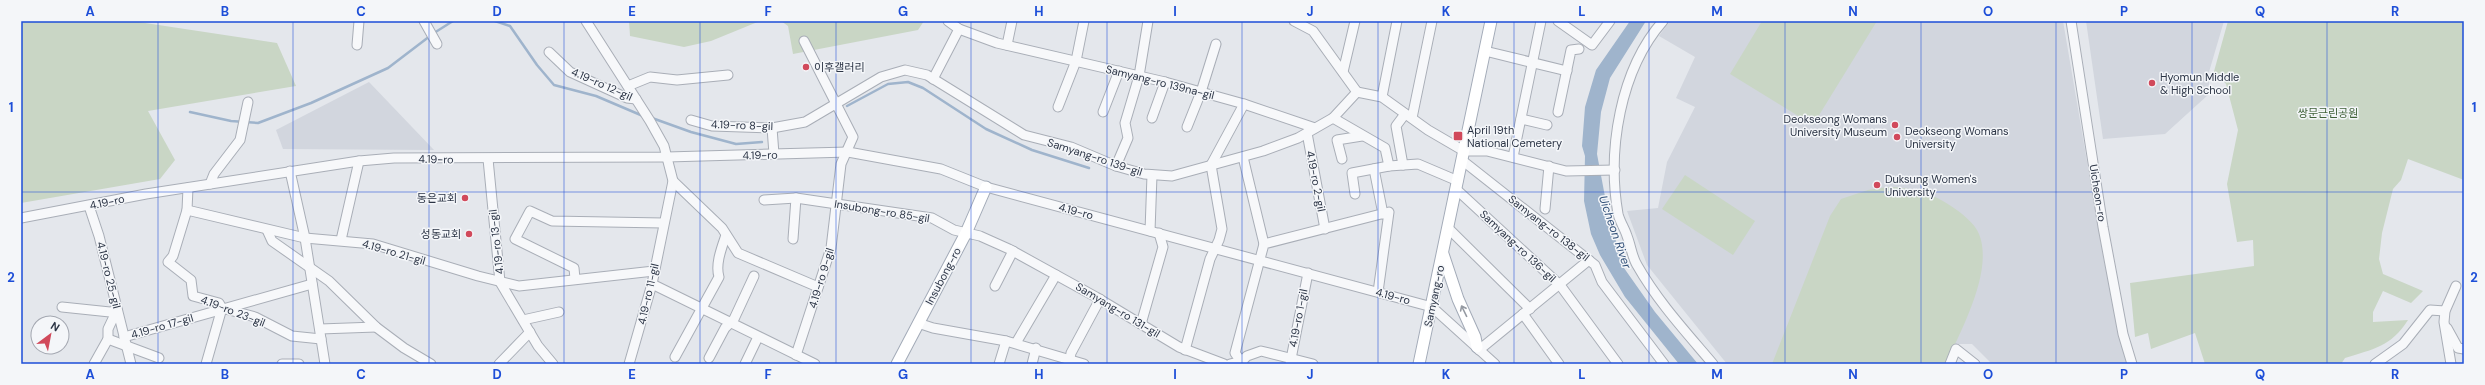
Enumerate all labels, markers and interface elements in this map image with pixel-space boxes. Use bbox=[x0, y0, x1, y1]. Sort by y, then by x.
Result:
text: A bbox=[85, 3, 95, 20]
text: B bbox=[221, 3, 229, 20]
text: C bbox=[356, 3, 366, 20]
text: D bbox=[492, 3, 502, 20]
text: E bbox=[628, 3, 636, 20]
text: F bbox=[764, 3, 772, 20]
text: G bbox=[898, 3, 908, 20]
text: H bbox=[1034, 3, 1044, 20]
text: I bbox=[1173, 3, 1177, 20]
text: J bbox=[1306, 3, 1314, 20]
text: K bbox=[1442, 3, 1451, 20]
text: L bbox=[1578, 3, 1586, 20]
text: M bbox=[1711, 3, 1723, 20]
text: N bbox=[1848, 3, 1858, 20]
text: O bbox=[1983, 3, 1993, 20]
text: P bbox=[2120, 3, 2128, 20]
text: Q bbox=[2255, 3, 2265, 20]
text: R bbox=[2391, 3, 2399, 20]
place label: 이후갤러리 bbox=[814, 60, 865, 74]
marker: 이후갤러리 bbox=[801, 62, 811, 72]
street label: Samyang-ro 139na-gil bbox=[1104, 62, 1216, 102]
street label: 4.19-ro 12-gil bbox=[569, 64, 635, 104]
place label: Hyomun Middle & High School bbox=[2160, 70, 2239, 97]
marker: Hyomun Middle & High School bbox=[2147, 78, 2157, 88]
text: 1 bbox=[9, 99, 13, 116]
text: 1 bbox=[2472, 99, 2476, 116]
park label: 쌍문근린공원 bbox=[2298, 106, 2358, 120]
place label: Deokseong Womans University Museum bbox=[1784, 112, 1887, 139]
street label: 4.19-ro 8-gil bbox=[711, 117, 773, 133]
marker: Deokseong Womans University Museum bbox=[1890, 120, 1900, 130]
place label: April 19th National Cemetery bbox=[1467, 123, 1562, 150]
place label: Deokseong Womans University bbox=[1905, 124, 2008, 151]
marker: April 19th National Cemetery bbox=[1452, 130, 1464, 142]
marker: Deokseong Womans University bbox=[1892, 132, 1902, 142]
street label: Samyang-ro 139-gil bbox=[1046, 135, 1144, 179]
street label: 4.19-ro bbox=[742, 148, 778, 162]
street label: 4.19-ro 2-gil bbox=[1303, 149, 1329, 213]
street label: 4.19-ro bbox=[418, 152, 454, 166]
street label: Uicheon-ro bbox=[2087, 163, 2109, 223]
place label: Duksung Women's University bbox=[1885, 172, 1977, 199]
marker: Duksung Women's University bbox=[1872, 180, 1882, 190]
street label: 4.19-ro bbox=[88, 191, 126, 213]
place label: 동은교회 bbox=[417, 191, 457, 205]
street label: Samyang-ro 138-gil bbox=[1506, 192, 1592, 264]
marker: 동은교회 bbox=[460, 193, 470, 203]
water label: Uicheon River bbox=[1595, 193, 1635, 271]
street label: Insubong-ro 85-gil bbox=[833, 197, 931, 225]
street label: 4.19-ro bbox=[1057, 200, 1095, 222]
street label: Samyang-ro 136-gil bbox=[1477, 207, 1559, 285]
street label: 4.19-ro 13-gil bbox=[486, 209, 506, 275]
place label: 성동교회 bbox=[421, 227, 461, 241]
marker: 성동교회 bbox=[464, 229, 474, 239]
street label: 4.19-ro 21-gil bbox=[361, 236, 427, 268]
street label: 4.19-ro 25-gil bbox=[94, 240, 124, 310]
street label: Insubong-ro bbox=[922, 245, 964, 307]
street label: 4.19-ro 9-gil bbox=[805, 246, 837, 310]
street label: 4.19-ro 11-gil bbox=[634, 262, 662, 326]
street label: Samyang-ro bbox=[1421, 264, 1447, 328]
text: 2 bbox=[7, 269, 15, 286]
text: 2 bbox=[2470, 269, 2478, 286]
street label: Samyang-ro 131-gil bbox=[1073, 279, 1163, 341]
street label: 4.19-ro bbox=[1374, 285, 1412, 307]
street label: 4.19-ro 1-gil bbox=[1286, 288, 1310, 348]
street label: 4.19-ro 23-gil bbox=[199, 292, 267, 330]
one-way arrow bbox=[1460, 305, 1467, 317]
street label: 4.19-ro 17-gil bbox=[129, 310, 195, 342]
north arrow bbox=[30, 315, 70, 355]
text: N bbox=[48, 318, 62, 335]
text: A bbox=[85, 366, 95, 383]
text: B bbox=[221, 366, 229, 383]
text: C bbox=[356, 366, 366, 383]
text: D bbox=[492, 366, 502, 383]
text: E bbox=[628, 366, 636, 383]
text: F bbox=[764, 366, 772, 383]
text: G bbox=[898, 366, 908, 383]
text: H bbox=[1034, 366, 1044, 383]
text: I bbox=[1173, 366, 1177, 383]
text: J bbox=[1306, 366, 1314, 383]
text: K bbox=[1442, 366, 1451, 383]
text: L bbox=[1578, 366, 1586, 383]
text: M bbox=[1711, 366, 1723, 383]
text: N bbox=[1848, 366, 1858, 383]
text: O bbox=[1983, 366, 1993, 383]
text: P bbox=[2120, 366, 2128, 383]
text: Q bbox=[2255, 366, 2265, 383]
text: R bbox=[2391, 366, 2399, 383]

